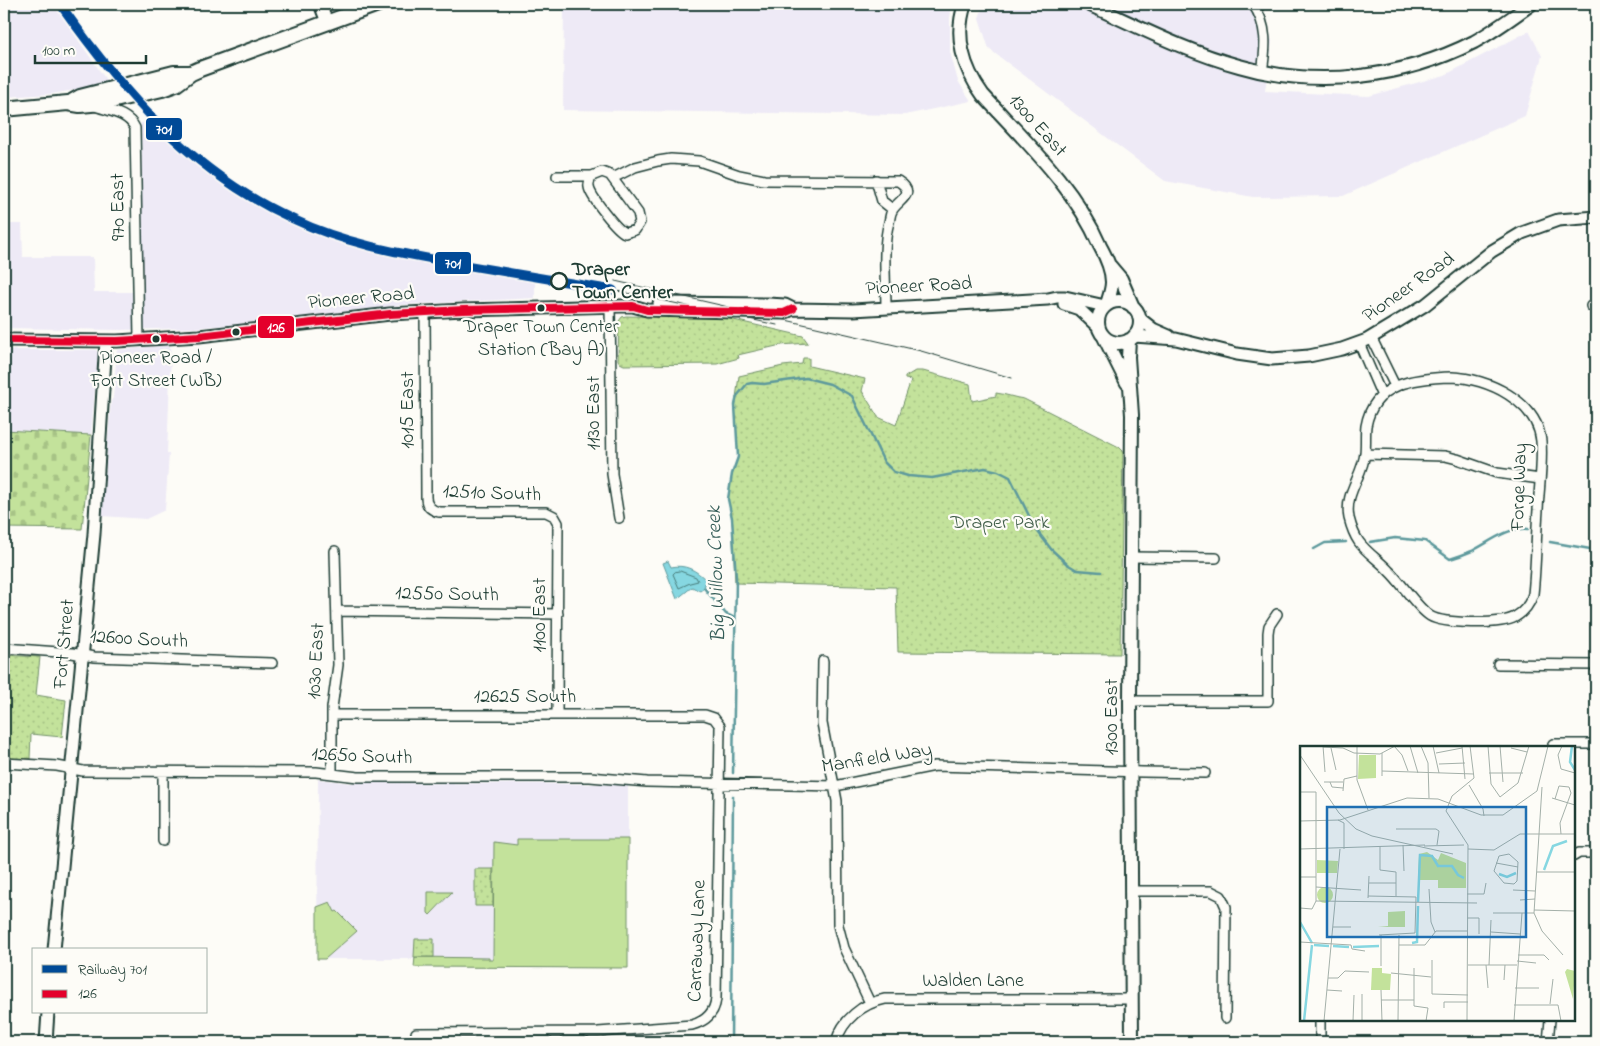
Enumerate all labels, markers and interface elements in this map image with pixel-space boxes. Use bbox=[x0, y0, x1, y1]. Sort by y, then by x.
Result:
scale bar bbox=[35, 32, 146, 64]
text: 100 m bbox=[42, 40, 75, 62]
street label: 1300 East bbox=[1001, 88, 1074, 164]
line badge: 701 bbox=[145, 117, 183, 141]
text: 701 bbox=[156, 120, 173, 141]
street label: 970 East bbox=[104, 173, 134, 241]
street label: Pioneer Road bbox=[1357, 245, 1461, 331]
line badge: 701 bbox=[434, 251, 472, 275]
text: 701 bbox=[445, 254, 462, 275]
place label: Draper Town Center bbox=[571, 256, 674, 308]
street label: Pioneer Road bbox=[865, 270, 973, 304]
marker: Draper Town Center bbox=[550, 272, 568, 290]
street label: Pioneer Road bbox=[307, 280, 415, 318]
marker: Draper Town Center Station (Bay A) bbox=[536, 303, 546, 313]
place label: Draper Town Center Station (Bay A) bbox=[462, 314, 619, 365]
line badge: 126 bbox=[257, 315, 295, 339]
text: 126 bbox=[267, 318, 286, 339]
unlabelled marker bbox=[231, 327, 241, 337]
marker: Pioneer Road / Fort Street (WB) bbox=[151, 334, 161, 344]
place label: Pioneer Road / Fort Street (WB) bbox=[89, 345, 222, 395]
street label: 1015 East bbox=[394, 371, 423, 449]
street label: 1130 East bbox=[580, 376, 609, 450]
street label: Forge Way bbox=[1504, 442, 1537, 533]
street label: 12510 South bbox=[442, 478, 542, 510]
water label: Big Willow Creek bbox=[700, 504, 735, 643]
park label: Draper Park bbox=[950, 509, 1050, 538]
street label: 1100 East bbox=[526, 577, 555, 652]
street label: 12550 South bbox=[395, 580, 499, 610]
street label: Fort Street bbox=[47, 598, 83, 691]
street label: 1030 East bbox=[301, 622, 334, 700]
street label: 12600 South bbox=[89, 623, 189, 657]
street label: 1300 East bbox=[1098, 678, 1127, 755]
street label: 12625 South bbox=[474, 683, 576, 712]
street label: Manfield Way bbox=[820, 736, 934, 782]
street label: 12650 South bbox=[311, 741, 413, 773]
inset map bbox=[1300, 746, 1575, 1021]
street label: Carraway Lane bbox=[681, 879, 715, 1002]
legend bbox=[32, 948, 208, 1014]
text: Railway 701 bbox=[78, 959, 147, 982]
street label: Walden Lane bbox=[922, 967, 1024, 996]
text: 126 bbox=[78, 983, 97, 1005]

